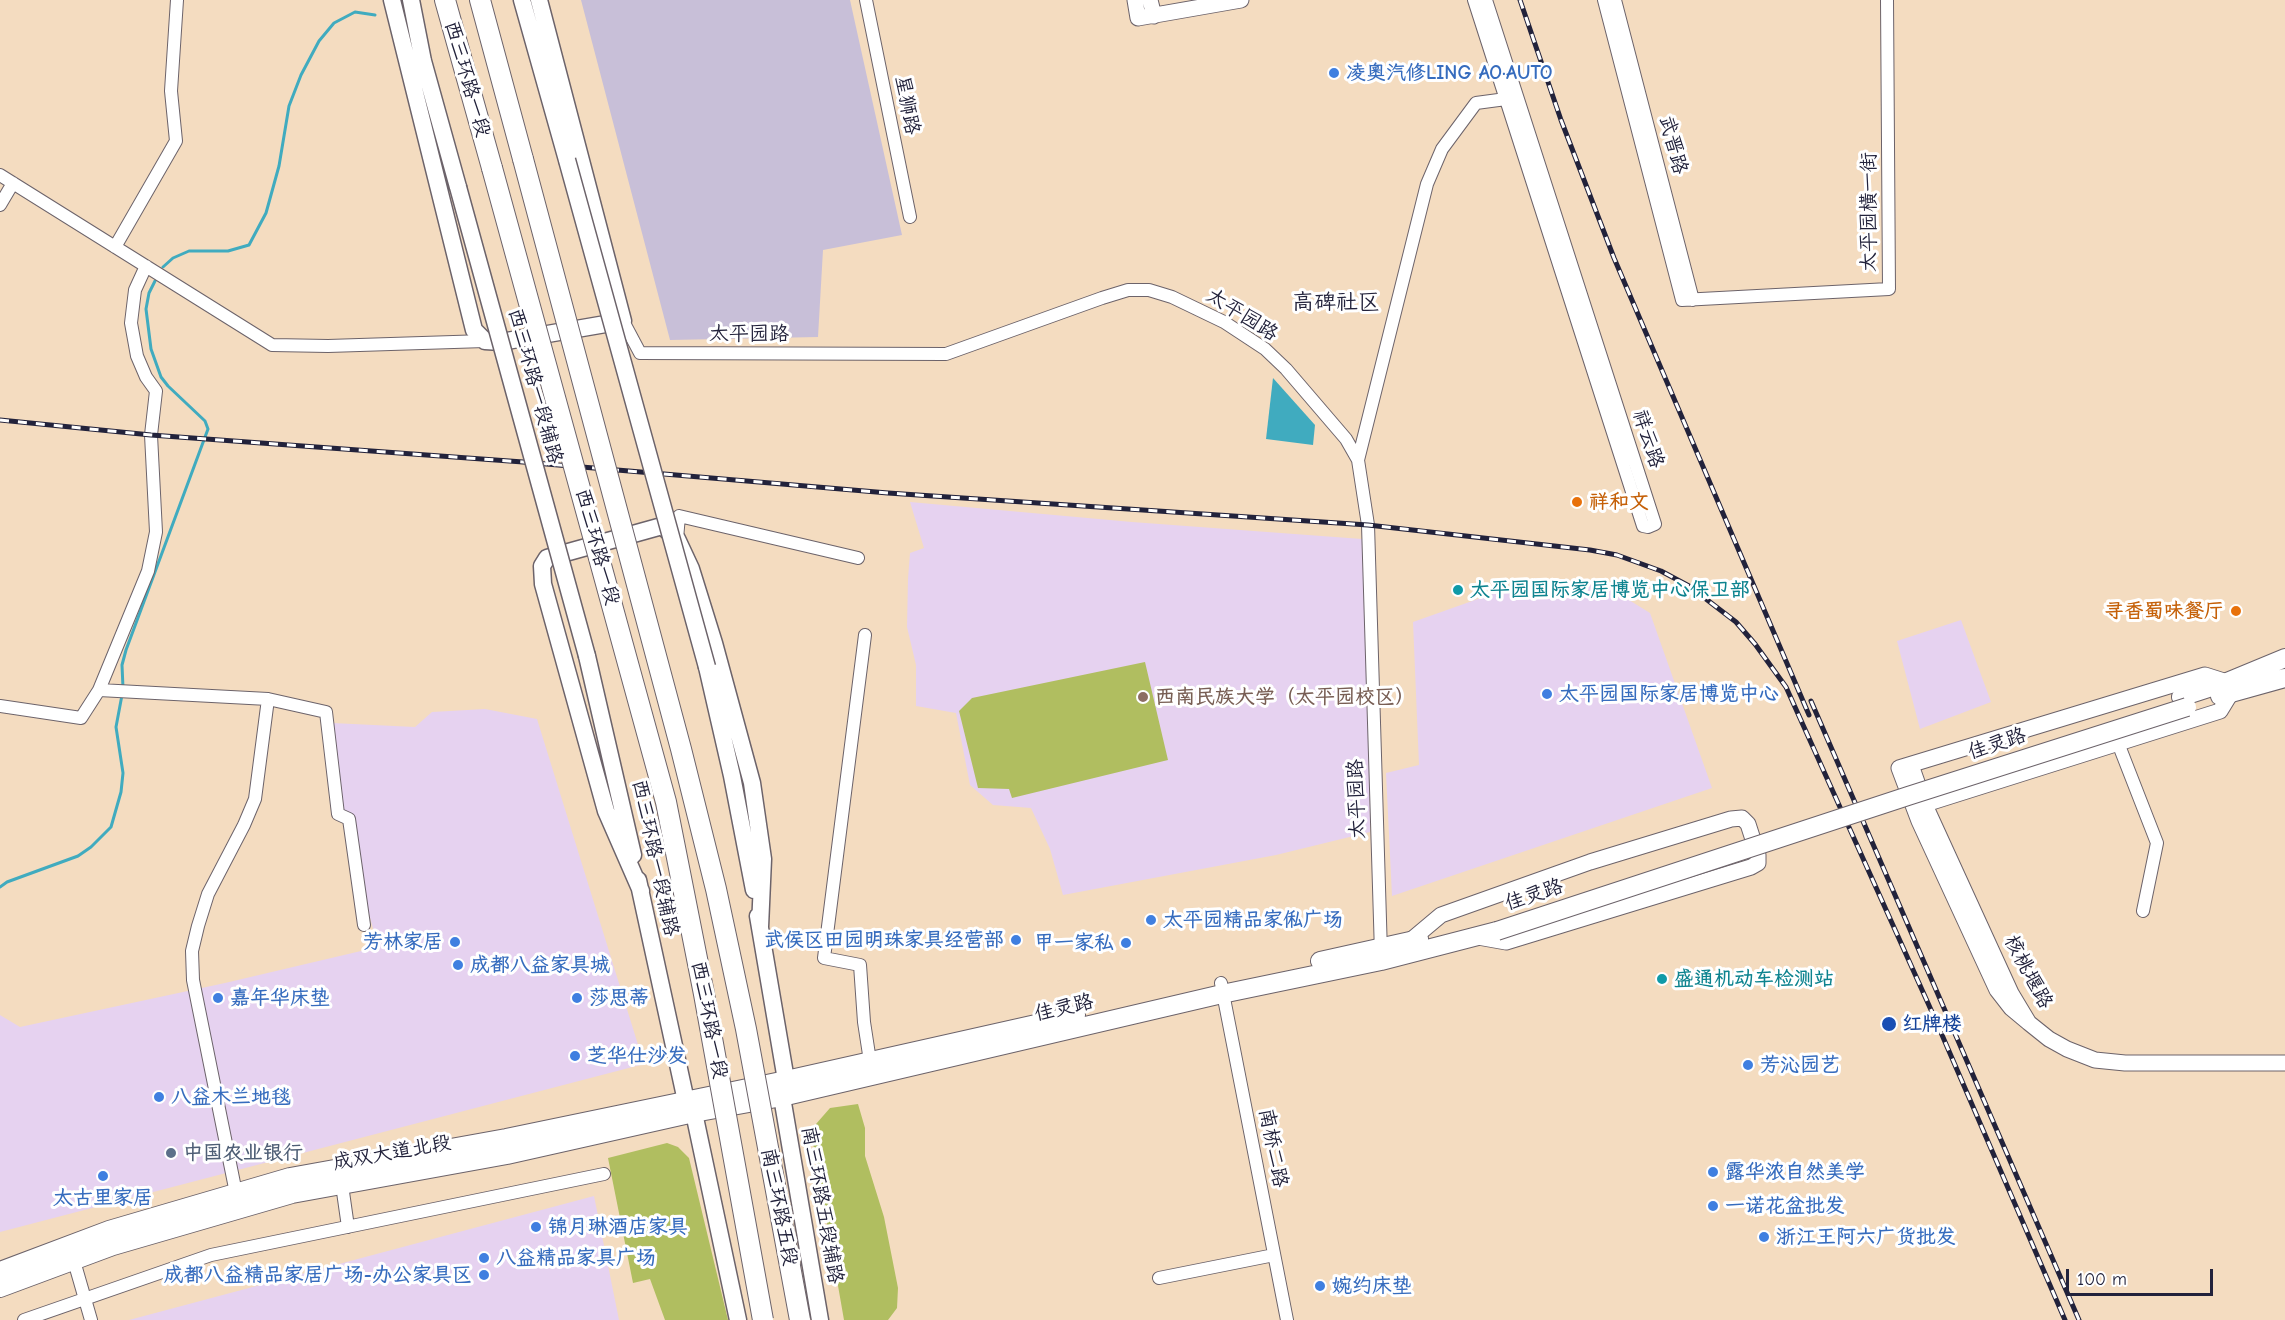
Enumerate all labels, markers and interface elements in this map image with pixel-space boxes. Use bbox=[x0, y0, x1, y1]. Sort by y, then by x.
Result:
street label: 西三环路一段 bbox=[439, 18, 495, 140]
place label: 凌奥汽修LING AO·AUTO bbox=[1346, 61, 1552, 85]
marker: 凌奥汽修LING AO·AUTO bbox=[1327, 66, 1341, 80]
street label: 星狮路 bbox=[889, 73, 925, 137]
street label: 武晋路 bbox=[1654, 113, 1692, 177]
street label: 太平园横一街 bbox=[1857, 152, 1881, 272]
street label: 太平园路 bbox=[1202, 284, 1282, 346]
district label: 高碑社区 bbox=[1292, 290, 1380, 316]
street label: 西三环路一段辅路 bbox=[503, 306, 567, 466]
street label: 太平园路 bbox=[709, 322, 789, 346]
street label: 祥云路 bbox=[1627, 407, 1669, 471]
street label: 西三环路一段 bbox=[570, 486, 624, 608]
place label: 祥和文 bbox=[1589, 490, 1649, 514]
marker: 祥和文 bbox=[1570, 495, 1584, 509]
place label: 太平园国际家居博览中心保卫部 bbox=[1470, 578, 1750, 602]
marker: 太平园国际家居博览中心保卫部 bbox=[1451, 583, 1465, 597]
place label: 寻香蜀味餐厅 bbox=[2104, 599, 2224, 623]
marker: 寻香蜀味餐厅 bbox=[2229, 604, 2243, 618]
place label: 太平园国际家居博览中心 bbox=[1559, 682, 1779, 706]
place label: 西南民族大学（太平园校区） bbox=[1155, 685, 1415, 709]
marker: 太平园国际家居博览中心 bbox=[1540, 687, 1554, 701]
marker: 西南民族大学（太平园校区） bbox=[1136, 690, 1150, 704]
street label: 佳灵路 bbox=[1965, 723, 2029, 765]
street label: 太平园路 bbox=[1344, 759, 1370, 839]
street label: 西三环路一段辅路 bbox=[627, 777, 683, 939]
street label: 佳灵路 bbox=[1502, 874, 1566, 916]
place label: 太平园精品家俬广场 bbox=[1163, 908, 1343, 932]
marker: 太平园精品家俬广场 bbox=[1144, 913, 1158, 927]
place label: 武侯区田园明珠家具经营部 bbox=[764, 928, 1004, 952]
place label: 芳林家居 bbox=[363, 930, 443, 954]
place label: 甲一家私 bbox=[1034, 931, 1114, 955]
street label: 核桃堰路 bbox=[1999, 931, 2057, 1013]
marker: 武侯区田园明珠家具经营部 bbox=[1009, 933, 1023, 947]
marker: 芳林家居 bbox=[448, 935, 462, 949]
marker: 甲一家私 bbox=[1119, 936, 1133, 950]
place label: 成都八益家具城 bbox=[470, 953, 610, 977]
marker: 成都八益家具城 bbox=[451, 958, 465, 972]
street label: 西三环路一段 bbox=[686, 959, 732, 1081]
place label: 盛通机动车检测站 bbox=[1674, 967, 1834, 991]
marker: 盛通机动车检测站 bbox=[1655, 972, 1669, 986]
place label: 嘉年华床垫 bbox=[230, 986, 330, 1010]
place label: 莎思蒂 bbox=[589, 986, 649, 1010]
street label: 佳灵路 bbox=[1032, 990, 1096, 1026]
marker: 嘉年华床垫 bbox=[211, 991, 225, 1005]
marker: 莎思蒂 bbox=[570, 991, 584, 1005]
place label: 红牌楼 bbox=[1902, 1012, 1962, 1036]
marker: 红牌楼 bbox=[1880, 1015, 1898, 1033]
place label: 芝华仕沙发 bbox=[587, 1044, 687, 1068]
marker: 芝华仕沙发 bbox=[568, 1049, 582, 1063]
place label: 芳沁园艺 bbox=[1760, 1053, 1840, 1077]
marker: 芳沁园艺 bbox=[1741, 1058, 1755, 1072]
place label: 八益木兰地毯 bbox=[171, 1085, 291, 1109]
marker: 八益木兰地毯 bbox=[152, 1090, 166, 1104]
street label: 南桥二路 bbox=[1254, 1106, 1292, 1190]
street label: 南三环路五段辅路 bbox=[796, 1124, 848, 1286]
street label: 成双大道北段 bbox=[331, 1131, 453, 1175]
place label: 中国农业银行 bbox=[183, 1141, 303, 1165]
marker: 中国农业银行 bbox=[164, 1146, 178, 1160]
street label: 南三环路五段 bbox=[756, 1146, 802, 1268]
place label: 露华浓自然美学 bbox=[1725, 1160, 1865, 1184]
marker: 露华浓自然美学 bbox=[1706, 1165, 1720, 1179]
marker: 太古里家居 bbox=[96, 1169, 110, 1183]
place label: 太古里家居 bbox=[53, 1186, 153, 1210]
place label: 一诺花盆批发 bbox=[1725, 1194, 1845, 1218]
marker: 一诺花盆批发 bbox=[1706, 1199, 1720, 1213]
place label: 锦月琳酒店家具 bbox=[548, 1215, 688, 1239]
marker: 锦月琳酒店家具 bbox=[529, 1220, 543, 1234]
place label: 浙江王阿六广货批发 bbox=[1776, 1225, 1956, 1249]
marker: 浙江王阿六广货批发 bbox=[1757, 1230, 1771, 1244]
place label: 八益精品家具广场 bbox=[496, 1246, 656, 1270]
marker: 八益精品家具广场 bbox=[477, 1251, 491, 1265]
scale bar bbox=[2069, 1257, 2216, 1295]
place label: 成都八益精品家居广场-办公家具区 bbox=[164, 1263, 472, 1287]
marker: 成都八益精品家居广场-办公家具区 bbox=[477, 1268, 491, 1282]
text: 100 m bbox=[2077, 1269, 2127, 1290]
place label: 婉约床垫 bbox=[1332, 1274, 1412, 1298]
marker: 婉约床垫 bbox=[1313, 1279, 1327, 1293]

